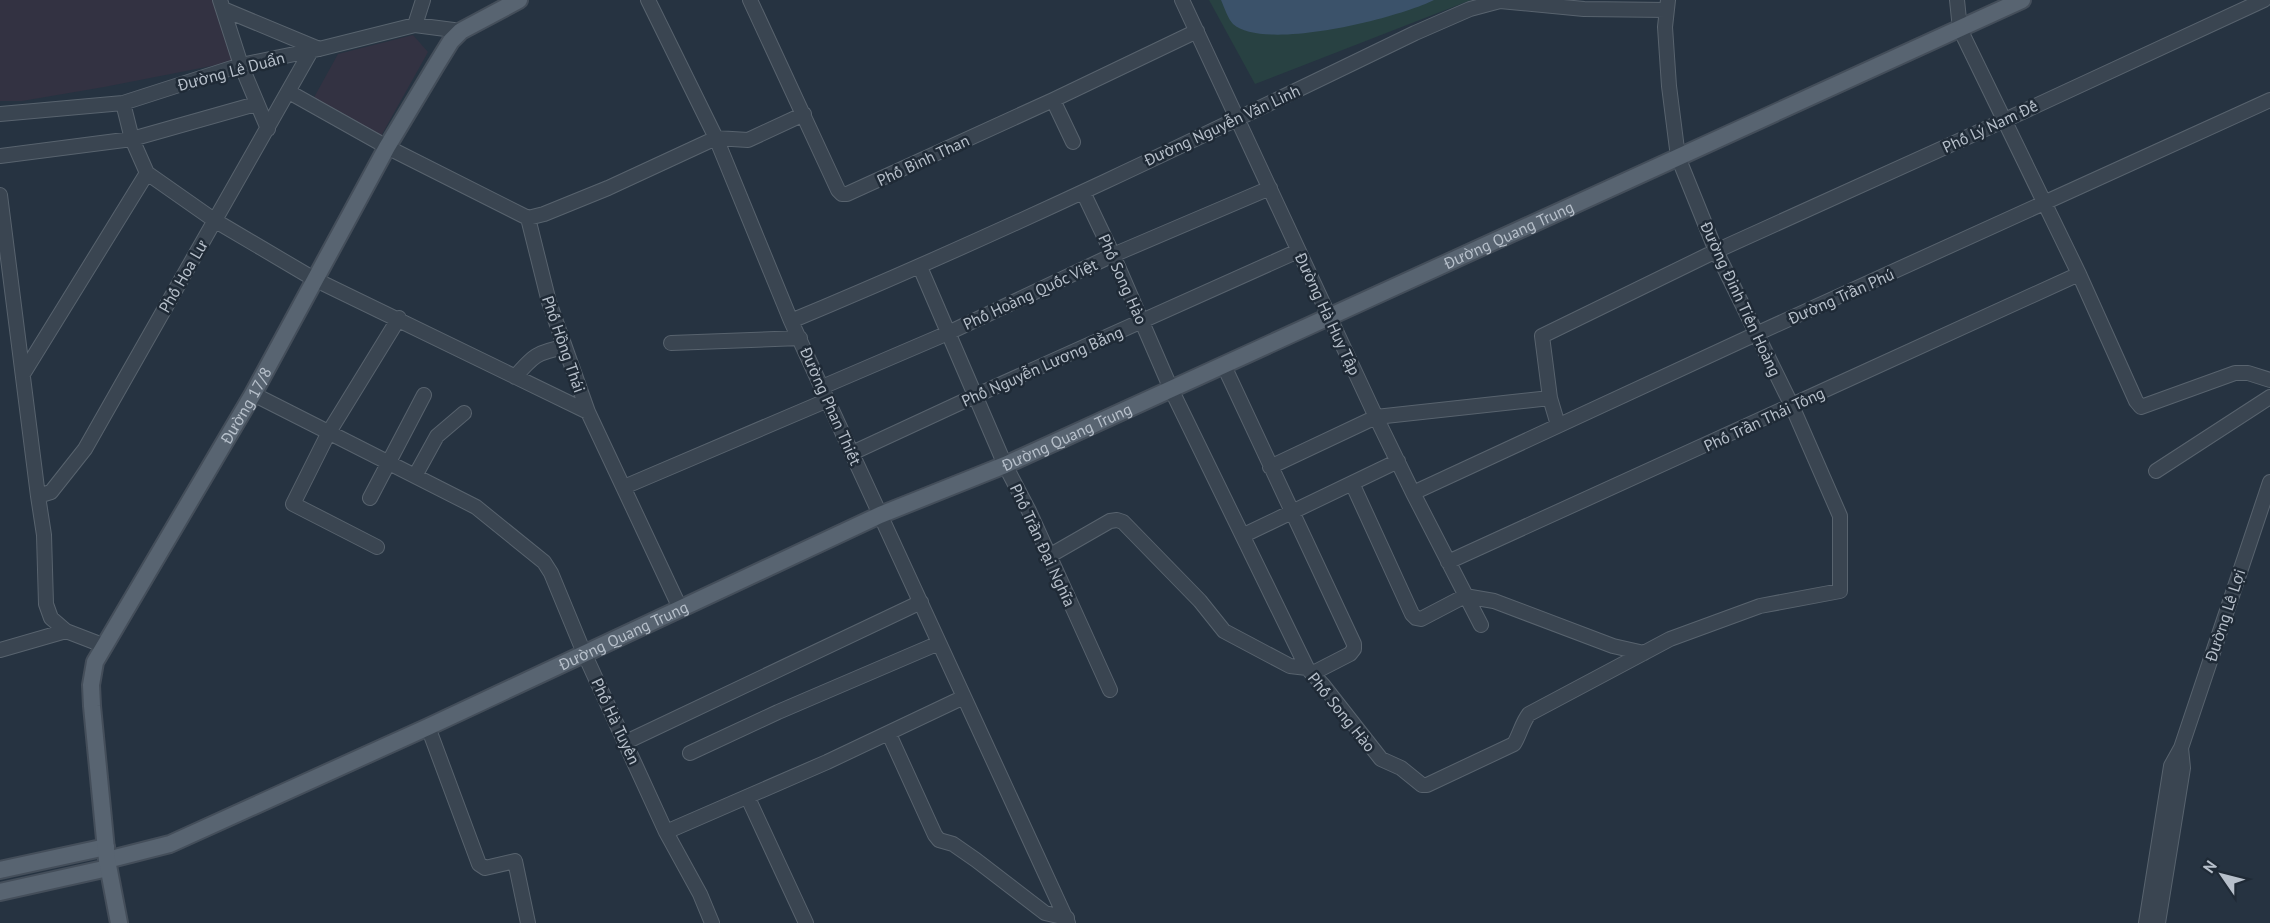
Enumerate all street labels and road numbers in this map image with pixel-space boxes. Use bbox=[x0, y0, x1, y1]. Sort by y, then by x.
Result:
street label: Đường Lê Duẩn bbox=[174, 47, 287, 95]
street label: Đường Nguyễn Văn Linh bbox=[1140, 80, 1303, 170]
street label: Phố Lý Nam Đế bbox=[1939, 95, 2041, 157]
street label: Phố Bình Than bbox=[874, 130, 972, 190]
street label: Đường Quang Trung bbox=[1440, 196, 1577, 273]
street label: Đường Đinh Tiên Hoàng bbox=[1696, 218, 1786, 380]
street label: Phố Song Hào bbox=[1094, 231, 1152, 327]
street label: Phố Hoa Lư bbox=[154, 236, 212, 316]
street label: Đường Hà Huy Tập bbox=[1290, 249, 1365, 378]
street label: Phố Hoàng Quốc Việt bbox=[960, 254, 1101, 334]
street label: Đường Trần Phú bbox=[1784, 264, 1897, 329]
street label: Phố Hồng Thái bbox=[538, 293, 590, 395]
street label: Phố Nguyễn Lương Bằng bbox=[958, 321, 1126, 411]
street label: Đường Phan Thiết bbox=[796, 343, 866, 469]
street label: Đường 17/8 bbox=[215, 363, 276, 448]
street label: Phố Trần Thái Tông bbox=[1700, 382, 1828, 456]
street label: Đường Quang Trung bbox=[998, 398, 1135, 476]
street label: Phố Trần Đại Nghĩa bbox=[1006, 480, 1080, 610]
street label: Đường Lê Lợi bbox=[2200, 566, 2249, 665]
street label: Đường Quang Trung bbox=[554, 596, 691, 675]
street label: Phố Song Hào bbox=[1304, 668, 1380, 756]
street label: Phố Hà Tuyên bbox=[587, 675, 645, 767]

